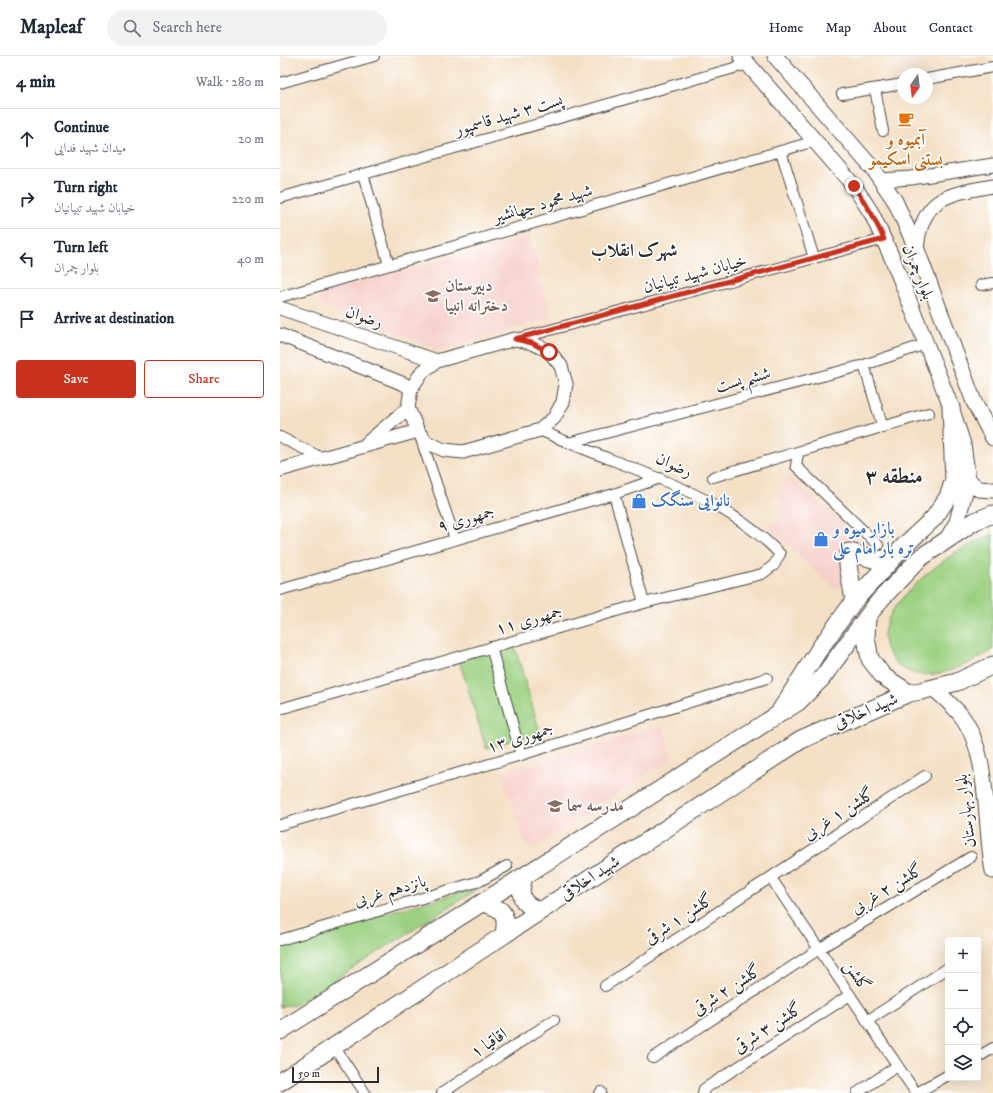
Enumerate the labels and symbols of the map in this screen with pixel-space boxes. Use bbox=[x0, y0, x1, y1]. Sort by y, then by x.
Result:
north arrow bbox=[897, 68, 933, 104]
street label: پست ۳ شهید قاسمپور bbox=[451, 89, 567, 141]
cafe icon: آبمیوه و بستنی اسکیمو bbox=[897, 110, 915, 128]
place label: آبمیوه و بستنی اسکیمو bbox=[867, 128, 943, 172]
route end bbox=[845, 177, 863, 195]
street label: شهید محمود جهانشیر bbox=[489, 179, 595, 229]
district label: شهرک انقلاب bbox=[591, 240, 677, 262]
street label: بلوار چمران bbox=[897, 241, 939, 303]
street label: خیابان شهید تبیانیان bbox=[641, 250, 749, 298]
place label: دبیرستان دخترانه انبیا bbox=[445, 275, 508, 317]
school or university icon: دبیرستان دخترانه انبیا bbox=[424, 287, 442, 305]
street label: رضوان bbox=[342, 300, 386, 334]
route start bbox=[540, 343, 558, 361]
street label: ششم پست bbox=[713, 362, 774, 403]
street label: رضوان bbox=[652, 447, 696, 483]
district label: منطقه ۳ bbox=[865, 464, 923, 490]
place label: نانوایی سنگک bbox=[651, 489, 730, 512]
shop icon: نانوایی سنگک bbox=[630, 492, 648, 510]
street label: جمهوری ۹ bbox=[435, 500, 497, 538]
place label: بازار میوه و تره بار امام علی bbox=[831, 518, 914, 563]
shop icon: بازار میوه و تره بار امام علی bbox=[812, 530, 830, 548]
street label: جمهوری ۱۱ bbox=[493, 600, 565, 640]
street label: شهید اخلاقی bbox=[831, 688, 901, 734]
street label: جمهوری ۱۳ bbox=[484, 718, 556, 758]
street label: بلوار بهارستان bbox=[951, 773, 981, 849]
street label: گلشن ۱ غربی bbox=[799, 783, 879, 846]
place label: مدرسه سما bbox=[567, 795, 624, 817]
school or university icon: مدرسه سما bbox=[546, 797, 564, 815]
street label: شهید اخلاقی bbox=[556, 850, 624, 906]
street label: گلشن ۲ غربی bbox=[847, 859, 928, 920]
street label: پانزدهم غربی bbox=[351, 870, 431, 916]
street label: گلشن ۱ شرقی bbox=[640, 889, 718, 949]
street label: گلشن bbox=[839, 956, 875, 996]
street label: گلشن ۲ شرقی bbox=[688, 960, 766, 1020]
street label: گلشن ۳ شرقی bbox=[729, 998, 807, 1058]
street label: اقاقیا ۱ bbox=[467, 1023, 512, 1063]
scale bar bbox=[292, 1065, 379, 1084]

